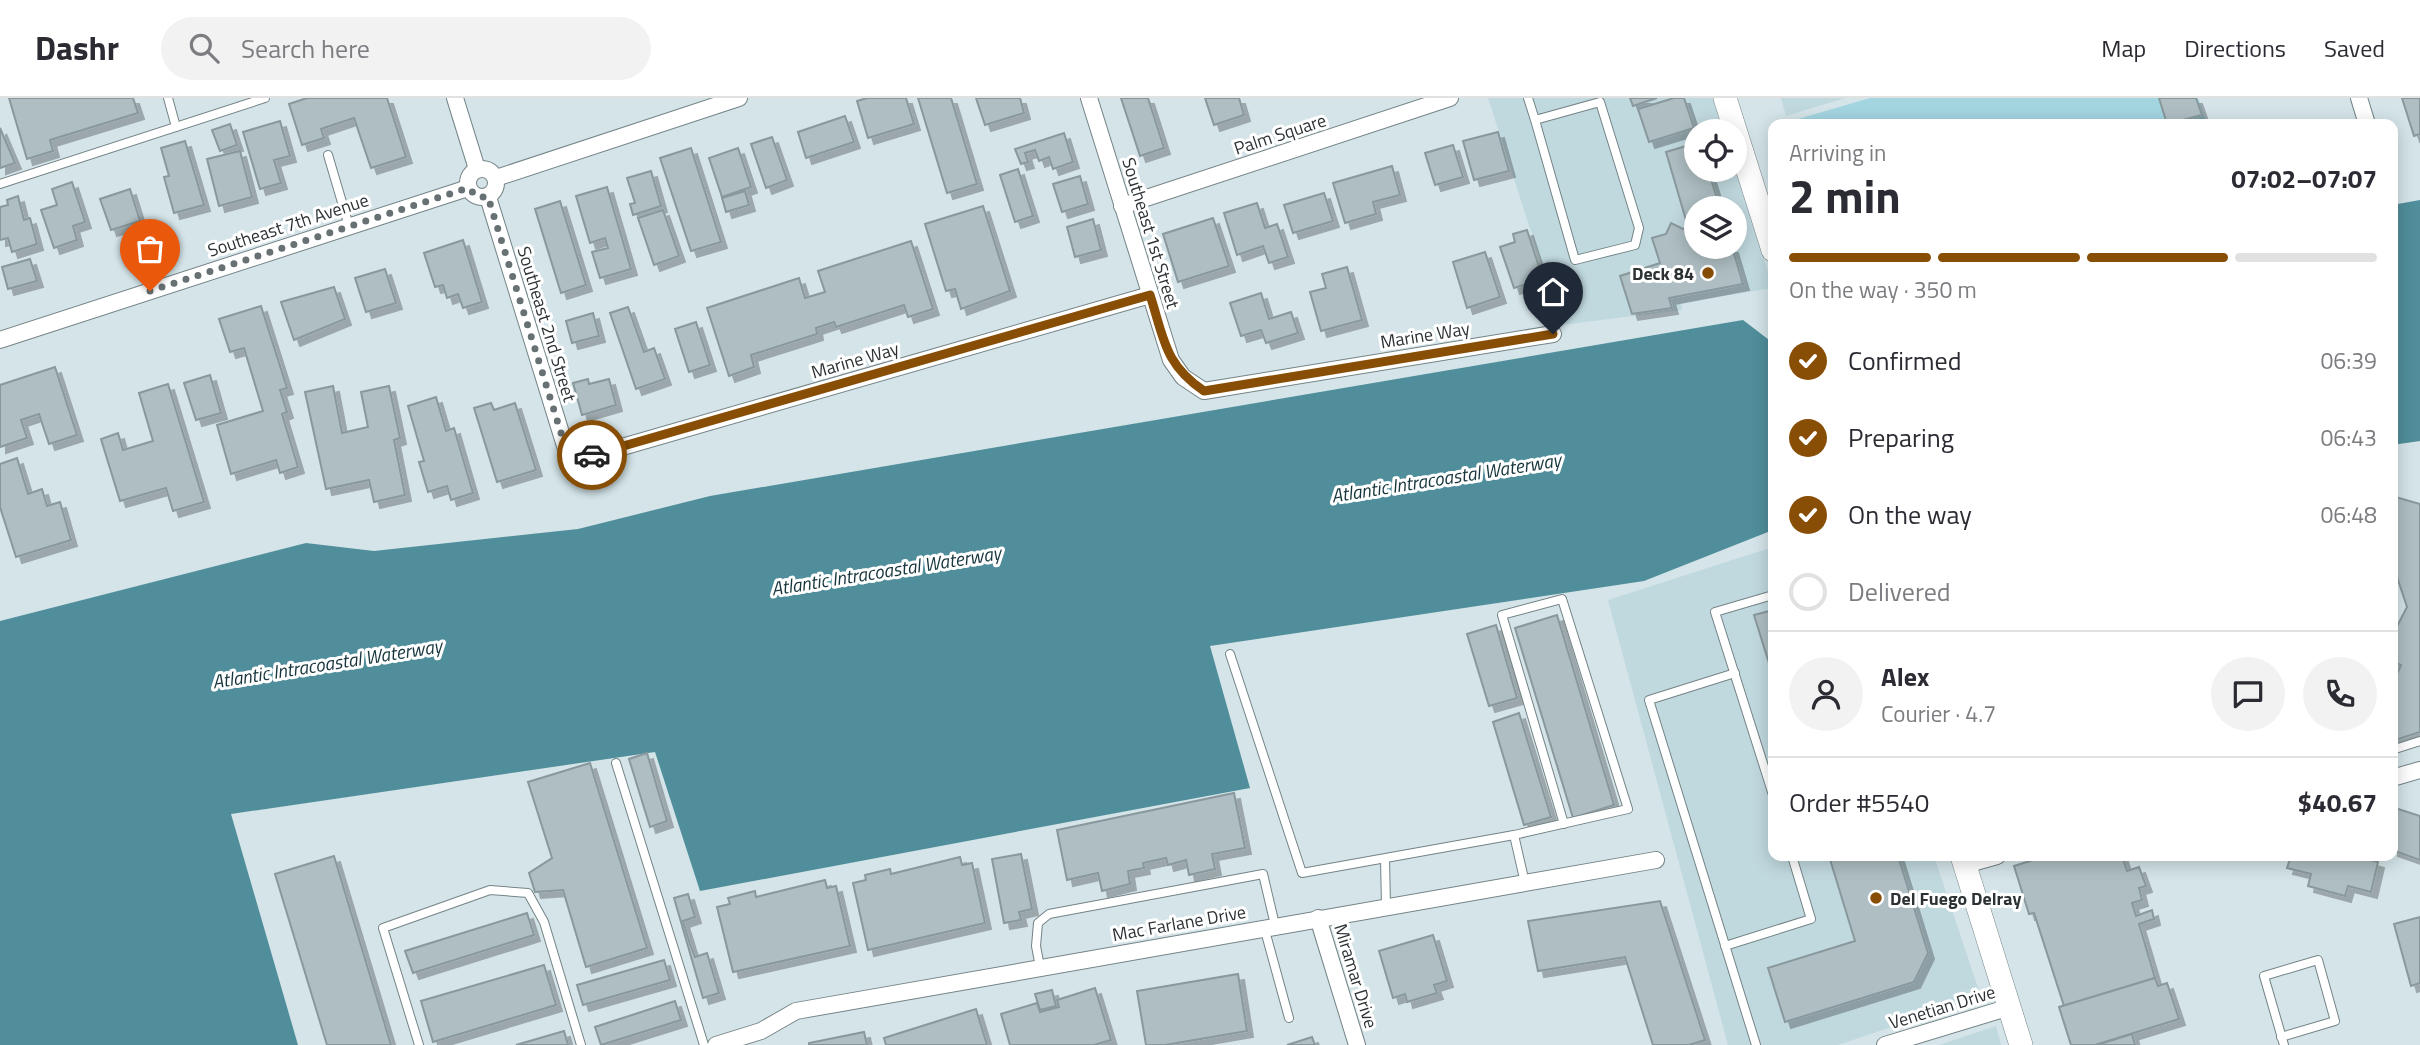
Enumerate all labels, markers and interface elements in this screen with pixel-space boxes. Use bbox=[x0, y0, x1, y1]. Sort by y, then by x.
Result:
search box bbox=[161, 17, 651, 80]
text: Dashr bbox=[35, 23, 119, 73]
icon: search bbox=[185, 29, 223, 67]
text: Search here bbox=[241, 29, 370, 68]
text: Map bbox=[2101, 30, 2146, 66]
text: Directions bbox=[2184, 30, 2286, 66]
text: Saved bbox=[2324, 30, 2385, 66]
street label: Palm Square bbox=[1230, 106, 1330, 162]
map controls bbox=[1684, 119, 1747, 259]
button: locate bbox=[1684, 119, 1747, 182]
text: Arriving in bbox=[1789, 135, 1886, 170]
street label: Southeast 1st Street bbox=[1115, 154, 1187, 313]
text: 07:02–07:07 bbox=[2231, 159, 2377, 198]
text: 2 min bbox=[1789, 161, 1901, 231]
street label: Southeast 7th Avenue bbox=[204, 186, 372, 264]
button: layers bbox=[1684, 196, 1747, 259]
pin bbox=[120, 219, 180, 291]
icon: bag bbox=[131, 230, 169, 268]
street label: Southeast 2nd Street bbox=[511, 243, 584, 406]
place label: Deck 84 bbox=[1632, 260, 1694, 287]
pin bbox=[1523, 262, 1583, 334]
marker: Deck 84 bbox=[1700, 265, 1716, 281]
text: On the way · 350 m bbox=[1789, 272, 1977, 307]
icon: home bbox=[1534, 273, 1572, 311]
street label: Marine Way bbox=[1378, 315, 1472, 355]
street label: Marine Way bbox=[808, 334, 902, 385]
text: Confirmed bbox=[1848, 341, 1962, 380]
icon: check bbox=[1789, 342, 1827, 380]
text: 06:39 bbox=[2320, 343, 2377, 378]
text: Preparing bbox=[1848, 418, 1954, 457]
icon: check bbox=[1789, 419, 1827, 457]
courier bbox=[557, 420, 627, 490]
text: 06:43 bbox=[2320, 420, 2377, 455]
icon: car bbox=[573, 436, 611, 474]
water label: Atlantic Intracoastal Waterway bbox=[1329, 444, 1565, 509]
text: On the way bbox=[1848, 495, 1972, 534]
icon: check bbox=[1789, 496, 1827, 534]
text: 06:48 bbox=[2320, 497, 2377, 532]
water label: Atlantic Intracoastal Waterway bbox=[769, 537, 1005, 602]
text: Delivered bbox=[1848, 572, 1951, 611]
water label: Atlantic Intracoastal Waterway bbox=[210, 630, 446, 695]
button: person bbox=[1789, 657, 1863, 731]
text: Alex bbox=[1881, 657, 1929, 696]
button: chat bbox=[2211, 657, 2285, 731]
button: phone bbox=[2303, 657, 2377, 731]
text: Courier · 4.7 bbox=[1881, 696, 1996, 731]
text: Order #5540 bbox=[1789, 783, 1929, 822]
text: $40.67 bbox=[2298, 783, 2377, 822]
place label: Del Fuego Delray bbox=[1890, 885, 2021, 912]
marker: Del Fuego Delray bbox=[1868, 890, 1884, 906]
street label: Mac Farlane Drive bbox=[1110, 898, 1248, 948]
street label: Miramar Drive bbox=[1327, 920, 1385, 1032]
street label: Venetian Drive bbox=[1885, 978, 1999, 1036]

